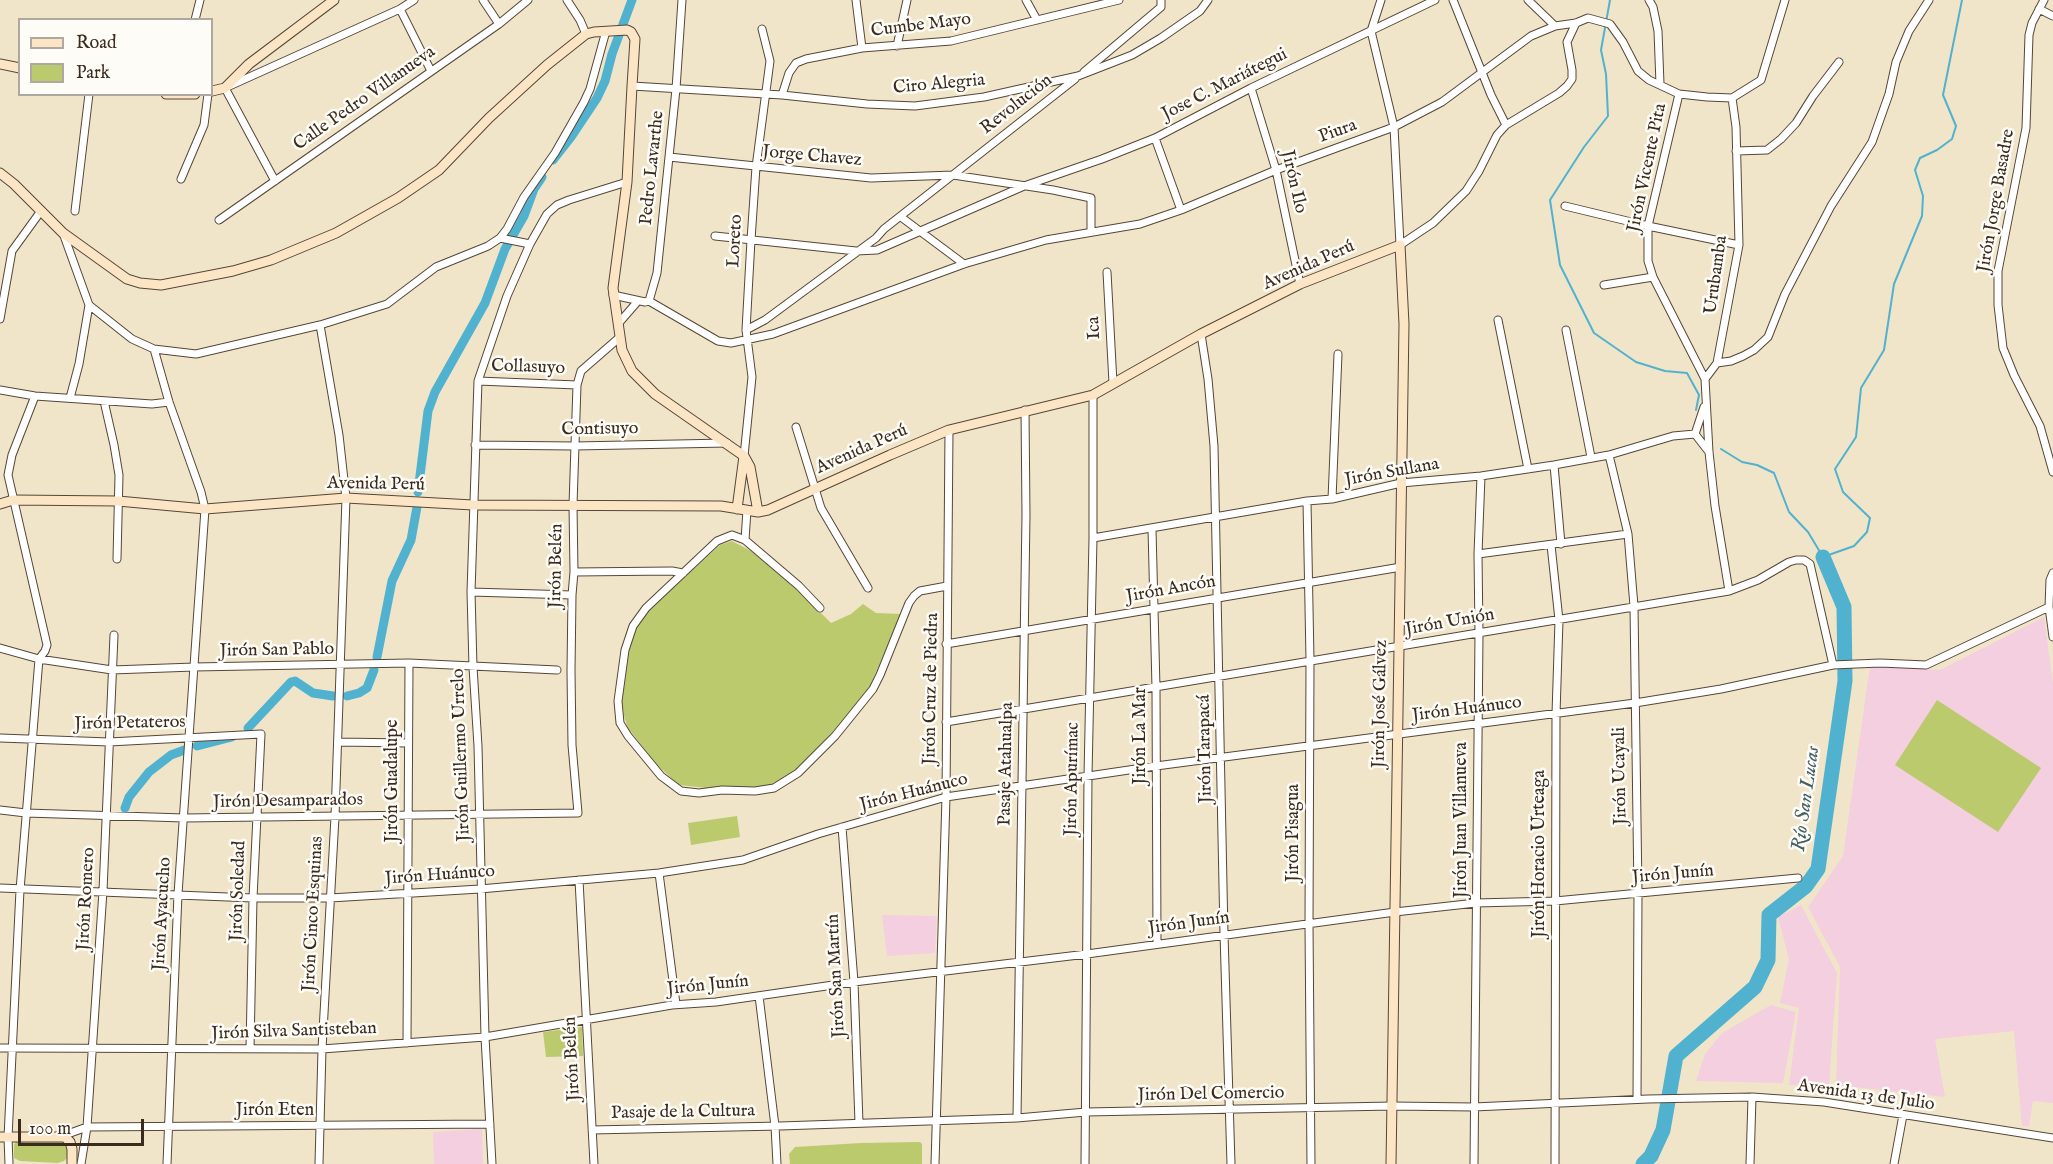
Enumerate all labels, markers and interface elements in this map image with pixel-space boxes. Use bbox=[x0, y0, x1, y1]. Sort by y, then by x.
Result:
street label: Cumbe Mayo bbox=[870, 9, 972, 43]
legend bbox=[18, 18, 213, 96]
text: Road bbox=[76, 32, 117, 55]
street label: Calle Pedro Villanueva bbox=[290, 42, 440, 156]
street label: Jose C. Mariátegui bbox=[1159, 44, 1291, 126]
text: Park bbox=[76, 62, 110, 85]
street label: Ciro Alegria bbox=[892, 70, 986, 100]
street label: Revolución bbox=[977, 70, 1057, 140]
street label: Jirón Vicente Pita bbox=[1624, 102, 1672, 234]
street label: Pedro Lavarthe bbox=[636, 110, 670, 226]
street label: Piura bbox=[1316, 115, 1360, 149]
street label: Jirón Jorge Basadre bbox=[1974, 128, 2020, 274]
street label: Jorge Chavez bbox=[761, 142, 863, 172]
street label: Jirón Ilo bbox=[1275, 148, 1311, 216]
street label: Loreto bbox=[724, 214, 748, 268]
street label: Urubamba bbox=[1701, 234, 1733, 316]
street label: Avenida Perú bbox=[1260, 236, 1358, 296]
street label: Ica bbox=[1084, 316, 1106, 340]
street label: Collasuyo bbox=[491, 356, 565, 380]
street label: Contisuyo bbox=[561, 419, 639, 441]
street label: Avenida Perú bbox=[813, 420, 911, 480]
street label: Jirón Sullana bbox=[1343, 454, 1441, 492]
street label: Avenida Perú bbox=[327, 473, 425, 497]
street label: Jirón Belén bbox=[545, 523, 569, 609]
street label: Jirón Ancón bbox=[1125, 572, 1217, 608]
street label: Jirón Unión bbox=[1404, 605, 1496, 641]
street label: Jirón Cruz de Piedra bbox=[920, 613, 944, 765]
street label: Jirón San Pablo bbox=[220, 639, 334, 663]
street label: Jirón José Gálvez bbox=[1369, 640, 1393, 768]
street label: Jirón Guillermo Urrelo bbox=[448, 668, 476, 842]
street label: Jirón La Mar bbox=[1130, 687, 1152, 785]
street label: Jirón Huánuco bbox=[1411, 693, 1523, 727]
street label: Jirón Tarapacá bbox=[1194, 694, 1218, 804]
street label: Pasaje Atahualpa bbox=[995, 702, 1019, 826]
street label: Jirón Petateros bbox=[74, 712, 186, 736]
street label: Jirón Guadalupe bbox=[382, 720, 404, 842]
street label: Jirón Apurímac bbox=[1061, 722, 1085, 836]
street label: Jirón Ucayali bbox=[1609, 727, 1633, 825]
street label: Jirón Juan Villanueva bbox=[1451, 742, 1473, 898]
water label: Río San Lucas bbox=[1788, 745, 1826, 853]
street label: Jirón Huánuco bbox=[858, 769, 970, 817]
street label: Jirón Horacio Urteaga bbox=[1529, 770, 1551, 938]
street label: Jirón Pisagua bbox=[1283, 784, 1305, 882]
street label: Jirón Desamparados bbox=[213, 790, 363, 814]
street label: Jirón Cinco Esquinas bbox=[299, 836, 329, 992]
street label: Jirón Soledad bbox=[226, 840, 252, 942]
street label: Jirón Romero bbox=[74, 847, 100, 951]
street label: Jirón Ayacucho bbox=[149, 857, 177, 971]
street label: Jirón Huánuco bbox=[384, 861, 496, 891]
street label: Jirón Junín bbox=[1631, 861, 1715, 889]
street label: Jirón Junín bbox=[1147, 908, 1231, 940]
street label: Jirón San Martín bbox=[823, 913, 851, 1039]
street label: Jirón Junín bbox=[666, 971, 750, 1001]
street label: Jirón Belén bbox=[560, 1016, 586, 1102]
street label: Jirón Silva Santisteban bbox=[211, 1018, 377, 1046]
street label: Avenida 13 de Julio bbox=[1796, 1076, 1936, 1116]
street label: Jirón Del Comercio bbox=[1137, 1083, 1285, 1107]
street label: Jirón Eten bbox=[236, 1100, 314, 1122]
street label: Pasaje de la Cultura bbox=[611, 1101, 755, 1125]
scale bar bbox=[21, 1107, 147, 1145]
text: 100 m bbox=[29, 1118, 71, 1141]

